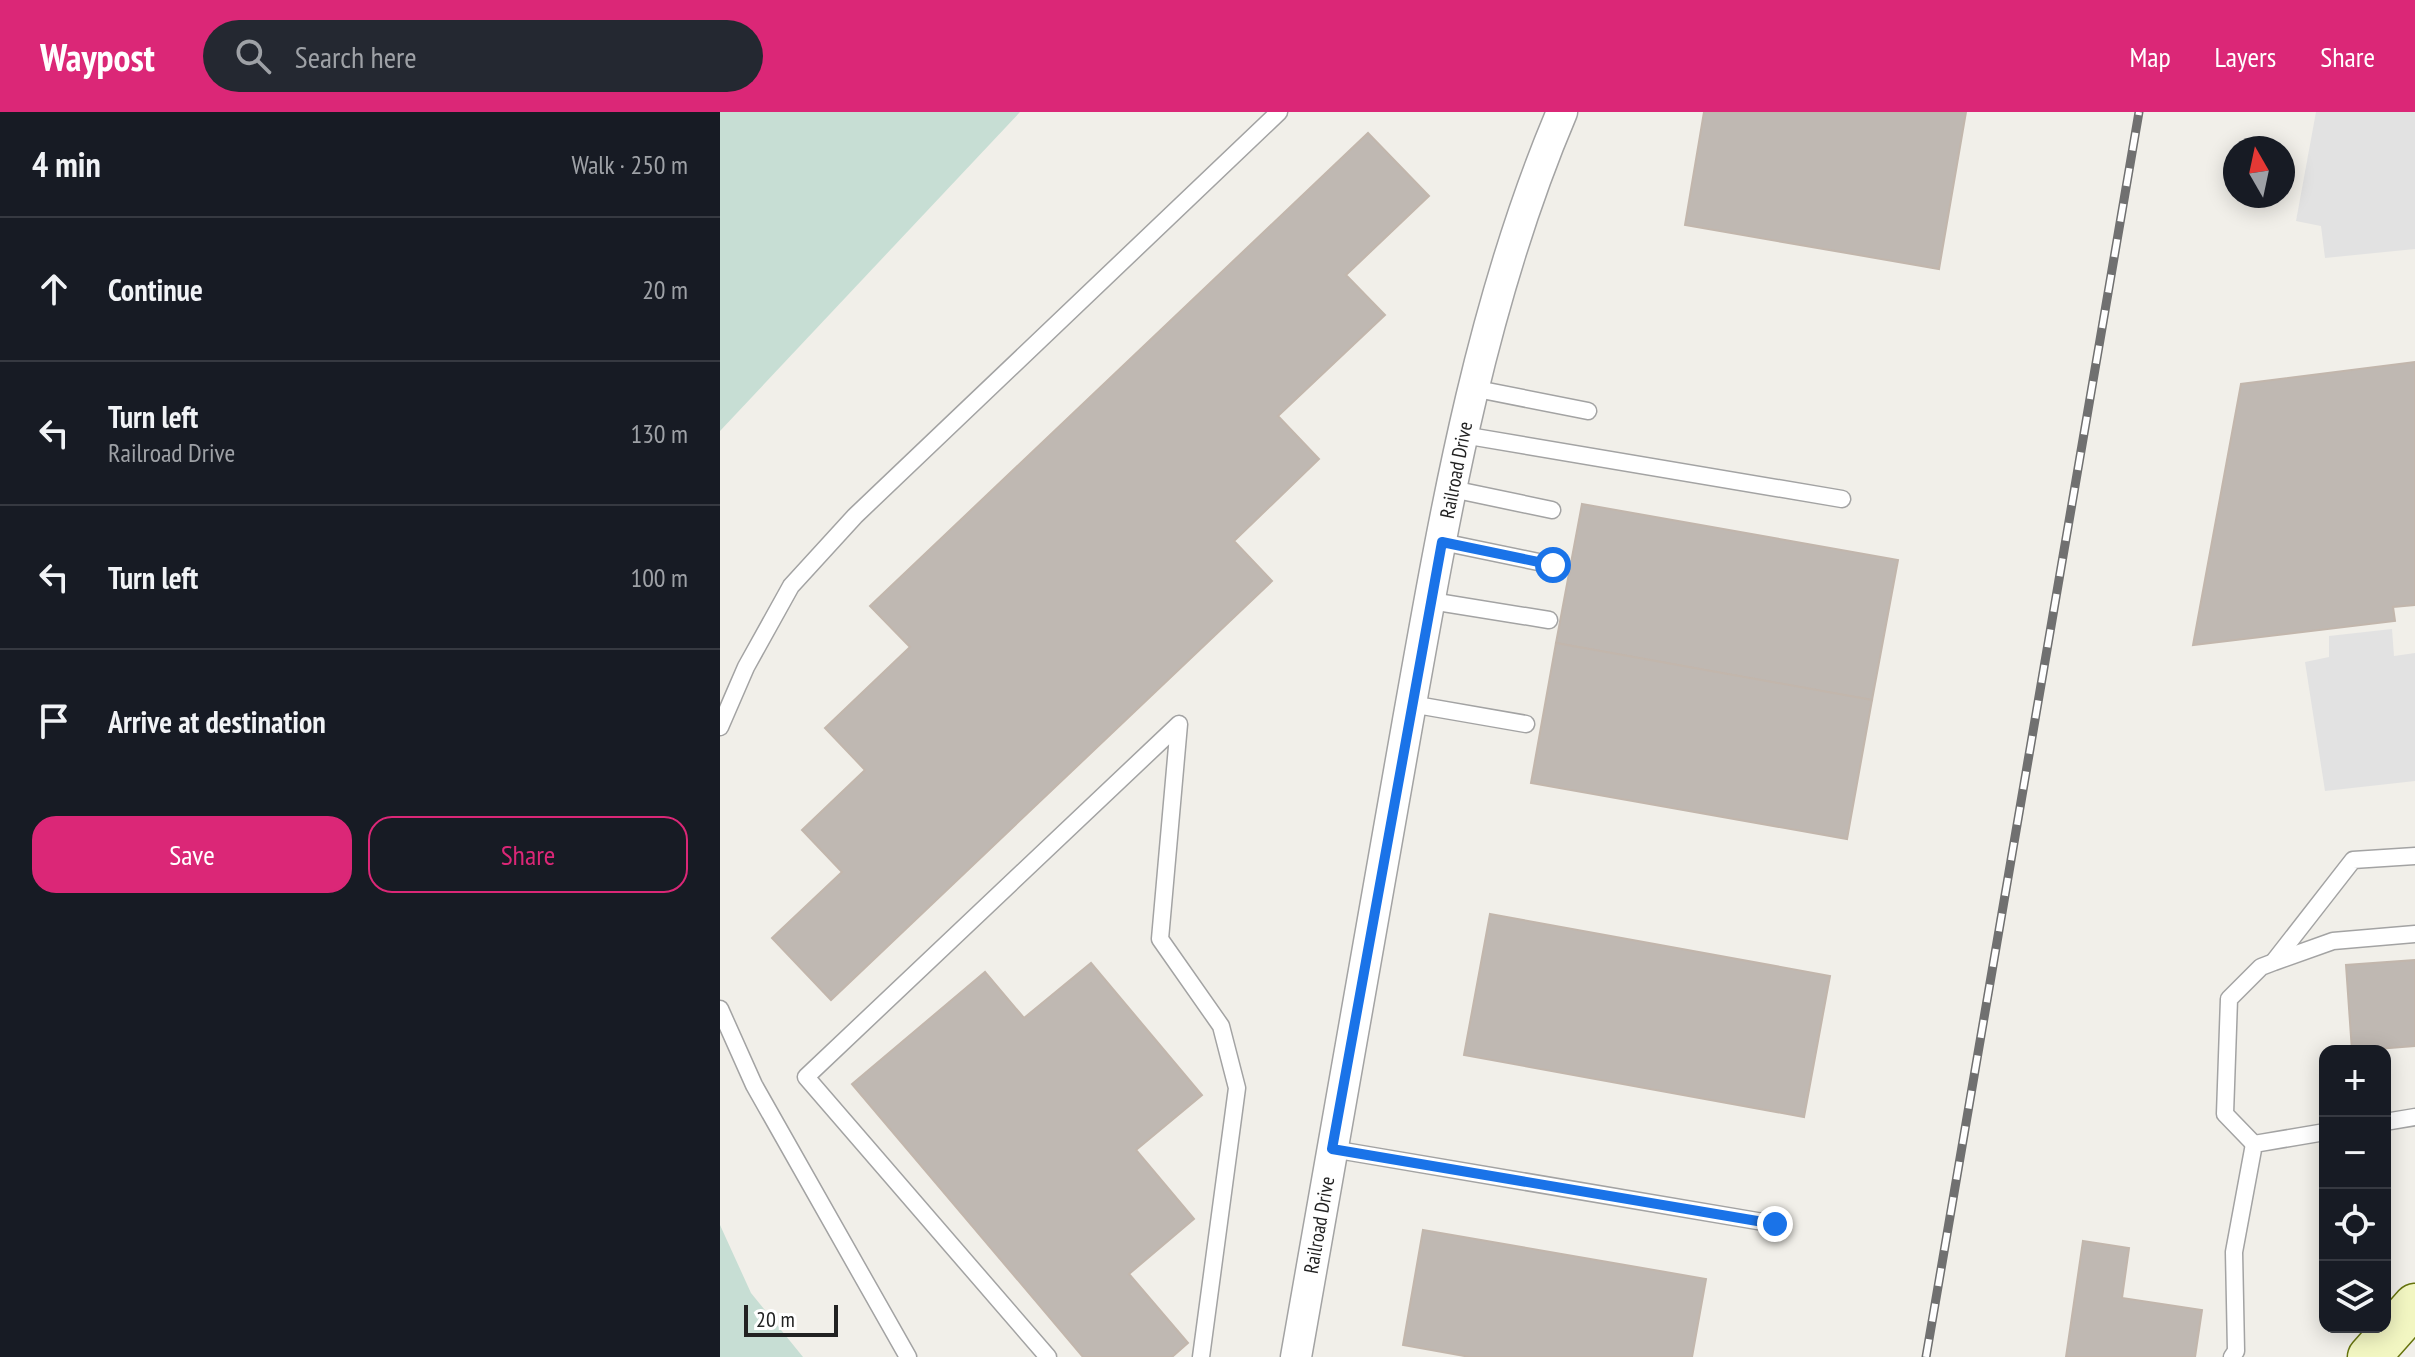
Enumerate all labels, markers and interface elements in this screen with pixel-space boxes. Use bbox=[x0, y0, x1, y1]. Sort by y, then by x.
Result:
search box bbox=[203, 20, 763, 92]
text: Waypost bbox=[40, 32, 155, 81]
icon: search bbox=[231, 34, 275, 78]
text: Search here bbox=[295, 37, 417, 76]
text: Map bbox=[2129, 38, 2171, 75]
text: Layers bbox=[2215, 38, 2276, 75]
text: Share bbox=[2320, 38, 2375, 75]
north arrow bbox=[2223, 136, 2295, 208]
text: 4 min bbox=[32, 142, 101, 186]
text: Walk · 250 m bbox=[571, 148, 688, 181]
icon: ahead bbox=[32, 267, 76, 311]
text: Continue bbox=[108, 270, 203, 309]
text: 20 m bbox=[642, 273, 688, 306]
text: Turn left bbox=[108, 397, 198, 436]
icon: left bbox=[32, 411, 76, 455]
text: 130 m bbox=[630, 417, 688, 450]
street label: Railroad Drive bbox=[1434, 419, 1478, 521]
text: Railroad Drive bbox=[108, 436, 235, 469]
route start bbox=[1535, 547, 1571, 583]
icon: left bbox=[32, 555, 76, 599]
text: Turn left bbox=[108, 558, 198, 597]
text: 100 m bbox=[630, 561, 688, 594]
icon: arrive bbox=[32, 699, 76, 743]
text: Arrive at destination bbox=[108, 702, 326, 741]
button: Save bbox=[32, 816, 352, 893]
button: Share bbox=[368, 816, 688, 893]
map controls bbox=[2319, 1045, 2391, 1333]
button: + bbox=[2319, 1045, 2391, 1117]
button: − bbox=[2319, 1117, 2391, 1189]
street label: Railroad Drive bbox=[1298, 1175, 1340, 1275]
button: locate bbox=[2319, 1189, 2391, 1261]
route end bbox=[1757, 1206, 1793, 1242]
button: layers bbox=[2319, 1261, 2391, 1333]
scale bar bbox=[744, 1301, 838, 1337]
text: 20 m bbox=[756, 1305, 795, 1333]

